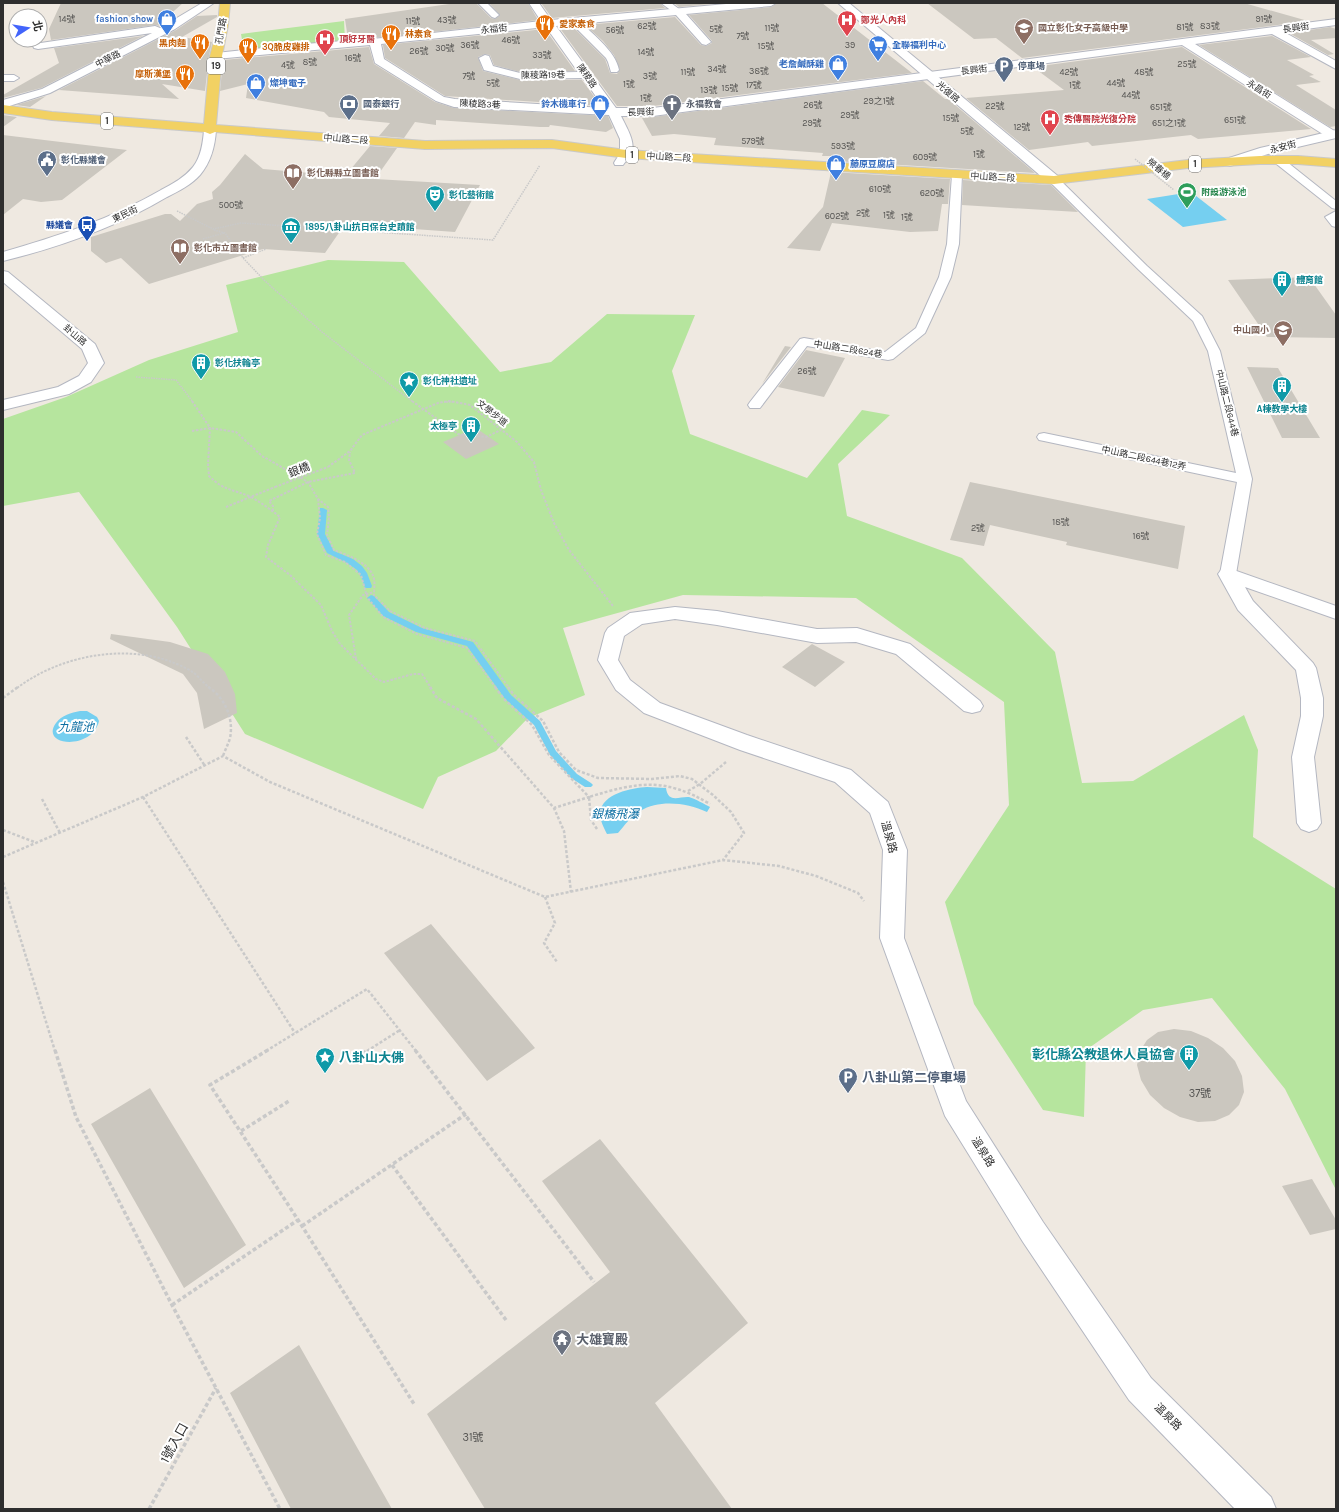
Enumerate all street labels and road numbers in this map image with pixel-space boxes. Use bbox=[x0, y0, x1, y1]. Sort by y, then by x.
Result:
street label: 孔門路 bbox=[214, 17, 228, 45]
street label: 長興街 bbox=[1282, 21, 1310, 35]
street label: 永福街 bbox=[480, 23, 508, 35]
street label: 中華路 bbox=[94, 48, 122, 70]
road number: 19 bbox=[207, 58, 225, 74]
street label: 陳稜路 bbox=[575, 62, 599, 90]
street label: 長興街 bbox=[960, 63, 988, 77]
street label: 陳稜路19巷 bbox=[521, 70, 565, 80]
street label: 永昌街 bbox=[1245, 78, 1273, 100]
street label: 光復路 bbox=[934, 79, 962, 105]
street label: 陳稜路3巷 bbox=[459, 98, 501, 110]
street label: 長興街 bbox=[627, 107, 655, 117]
road number: 1 bbox=[101, 113, 113, 129]
street label: 中山路二段 bbox=[323, 132, 369, 146]
street label: 永安街 bbox=[1269, 139, 1297, 155]
road number: 1 bbox=[626, 147, 638, 163]
street label: 中山路二段 bbox=[646, 151, 692, 163]
road number: 1 bbox=[1189, 156, 1201, 172]
street label: 榮春橋 bbox=[1145, 157, 1173, 181]
street label: 中山路二段 bbox=[970, 171, 1016, 183]
street label: 東民街 bbox=[111, 204, 139, 224]
street label: 卦山路 bbox=[61, 322, 89, 348]
street label: 中山路二段624巷 bbox=[813, 339, 883, 359]
street label: 中山路二段644巷 bbox=[1214, 368, 1240, 438]
street label: 文學步道 bbox=[475, 398, 509, 428]
street label: 中山路二段644巷12弄 bbox=[1101, 444, 1187, 472]
street label: 銀橋 bbox=[286, 460, 312, 480]
street label: 溫泉路 bbox=[878, 819, 900, 855]
street label: 溫泉路 bbox=[969, 1135, 997, 1169]
street label: 溫泉路 bbox=[1152, 1401, 1184, 1433]
street label: 1號入口 bbox=[157, 1420, 191, 1466]

